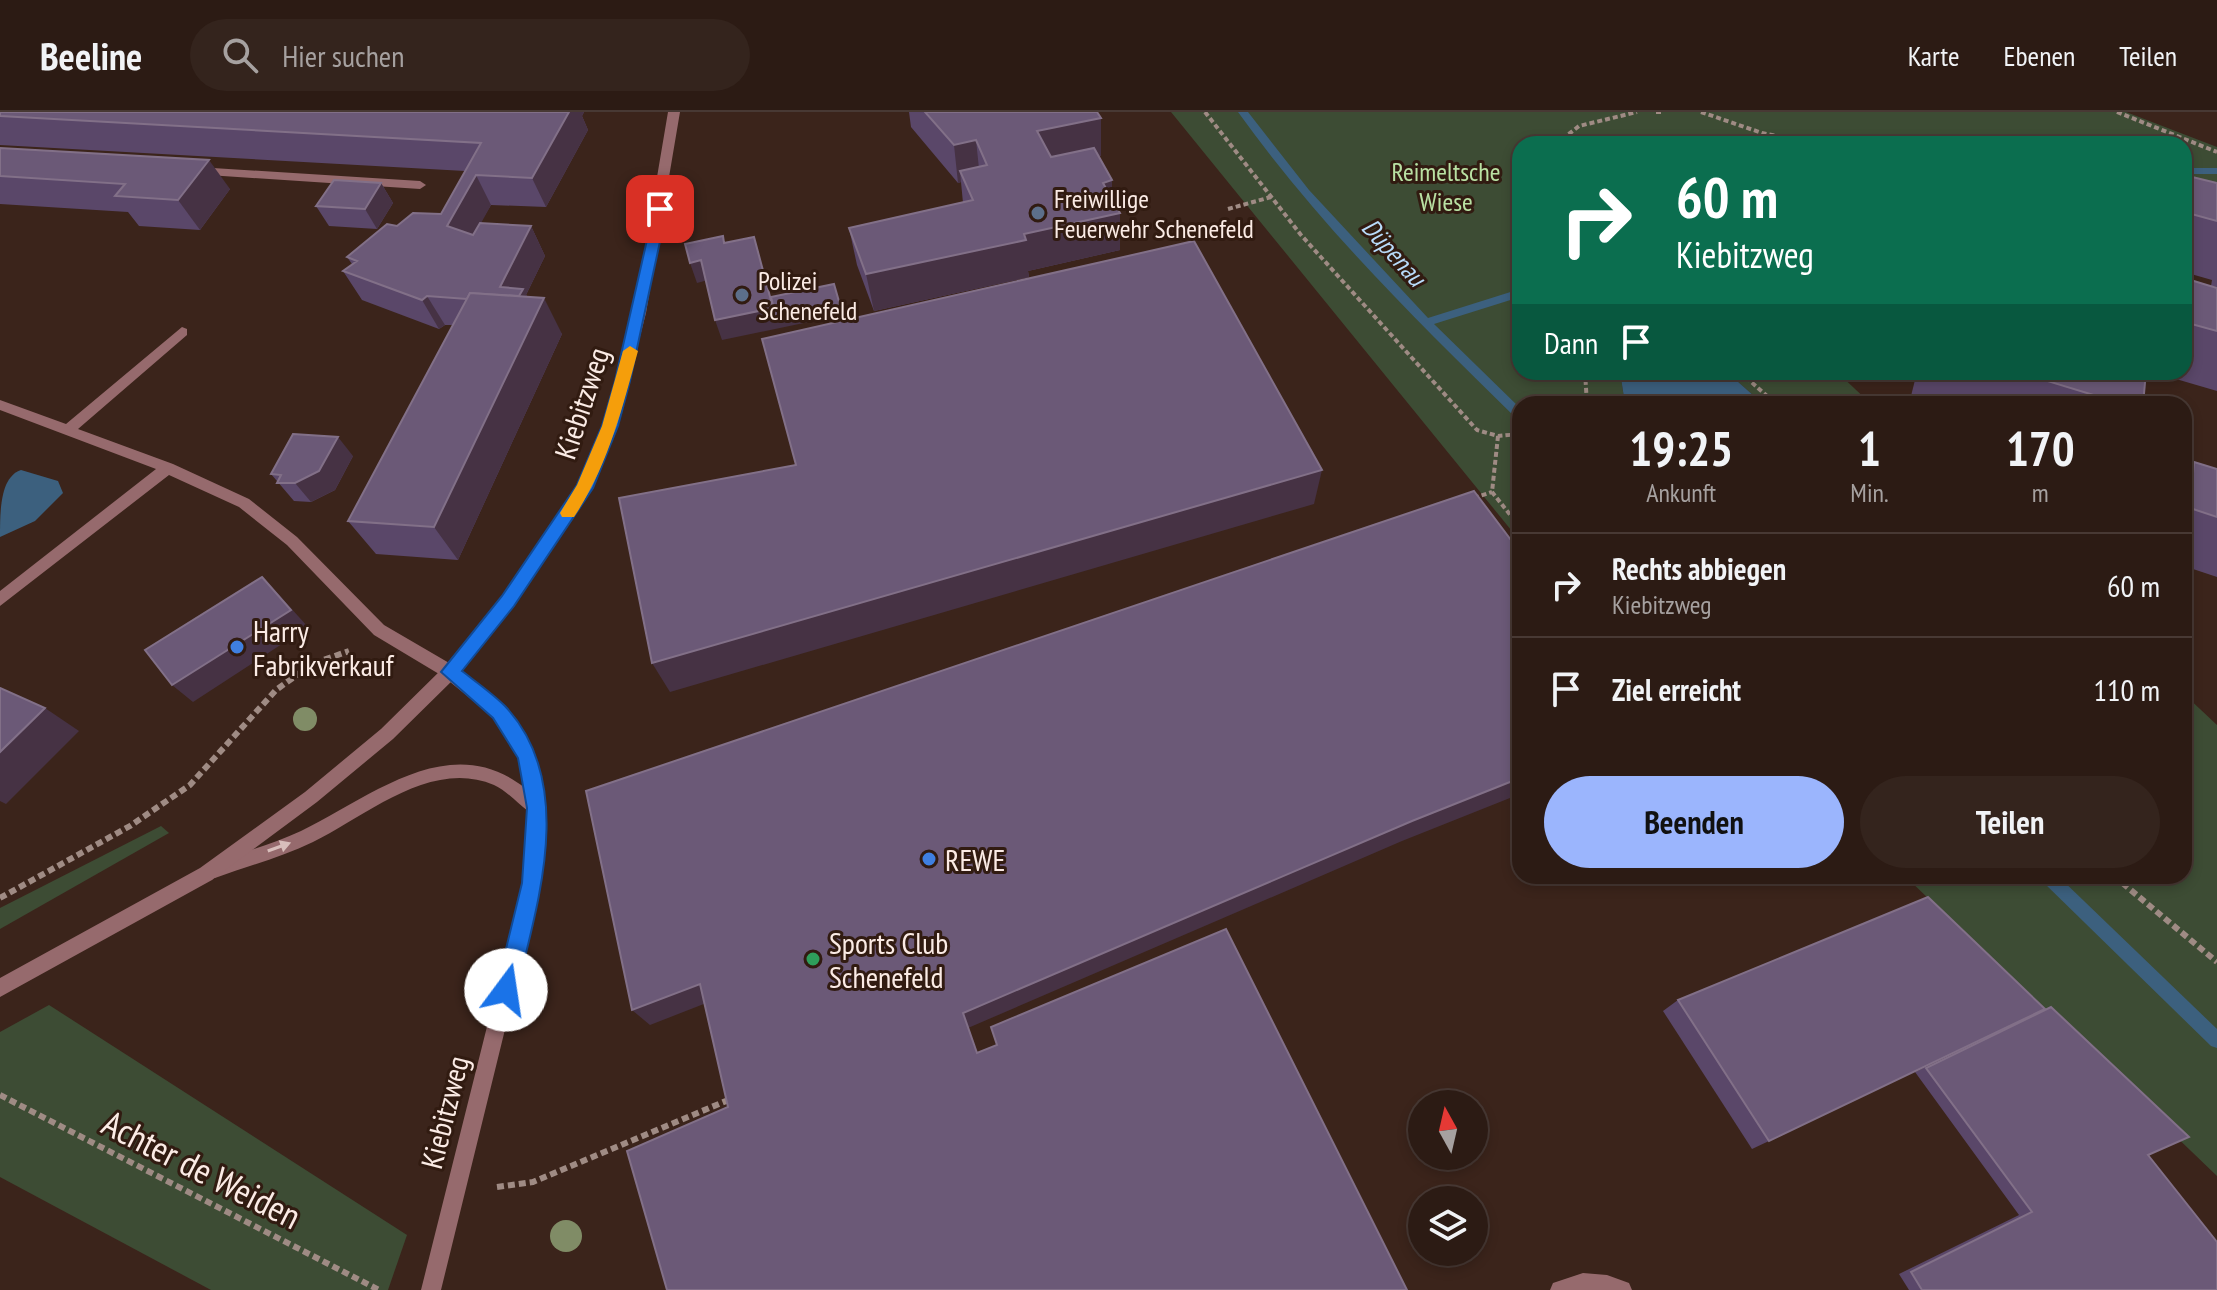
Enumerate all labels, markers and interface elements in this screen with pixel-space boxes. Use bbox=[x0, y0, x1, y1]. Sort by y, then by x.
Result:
search box bbox=[190, 19, 750, 91]
text: Beeline bbox=[40, 31, 142, 80]
icon: search bbox=[218, 33, 262, 77]
text: Hier suchen bbox=[282, 36, 404, 75]
text: Karte bbox=[1908, 37, 1959, 74]
text: Ebenen bbox=[2003, 37, 2075, 74]
text: Teilen bbox=[2119, 37, 2177, 74]
park label: Reimeltsche Wiese bbox=[1392, 155, 1500, 218]
text: 60 m bbox=[1676, 161, 1778, 233]
icon: right bbox=[1544, 168, 1648, 272]
pin bbox=[626, 175, 694, 243]
place label: Freiwillige Feuerwehr Schenefeld bbox=[1054, 182, 1254, 245]
icon: arrive bbox=[638, 187, 682, 231]
marker: Freiwillige Feuerwehr Schenefeld bbox=[1029, 204, 1047, 222]
water label: Düpenau bbox=[1355, 211, 1434, 294]
text: Kiebitzweg bbox=[1676, 231, 1814, 278]
place label: Polizei Schenefeld bbox=[758, 264, 857, 327]
marker: Polizei Schenefeld bbox=[733, 286, 751, 304]
icon: arrive bbox=[1614, 320, 1658, 364]
text: Dann bbox=[1544, 323, 1598, 362]
street label: Kiebitzweg bbox=[545, 342, 617, 464]
text: 19:25 bbox=[1629, 417, 1733, 479]
text: 1 bbox=[1858, 417, 1881, 479]
text: 170 bbox=[2006, 417, 2075, 479]
text: Ankunft bbox=[1646, 476, 1716, 509]
text: Min. bbox=[1850, 476, 1889, 509]
text: m bbox=[2032, 476, 2049, 509]
text: Rechts abbiegen bbox=[1612, 549, 1786, 588]
icon: right bbox=[1544, 563, 1588, 607]
text: 60 m bbox=[2107, 566, 2160, 605]
text: Kiebitzweg bbox=[1612, 588, 1712, 621]
place label: Harry Fabrikverkauf bbox=[253, 611, 395, 684]
marker: Harry Fabrikverkauf bbox=[228, 638, 246, 656]
icon: arrive bbox=[1544, 667, 1588, 711]
text: Ziel erreicht bbox=[1612, 670, 1741, 709]
text: 110 m bbox=[2094, 670, 2160, 709]
button: Beenden bbox=[1544, 776, 1844, 868]
button: Teilen bbox=[1860, 776, 2160, 868]
one-way arrow bbox=[267, 840, 291, 852]
place label: REWE bbox=[945, 840, 1005, 879]
marker: REWE bbox=[920, 850, 938, 868]
place label: Sports Club Schenefeld bbox=[829, 923, 948, 996]
position arrow bbox=[464, 948, 548, 1032]
marker: Sports Club Schenefeld bbox=[804, 950, 822, 968]
street label: Kiebitzweg bbox=[411, 1052, 477, 1172]
north arrow bbox=[1408, 1090, 1488, 1170]
map controls bbox=[1408, 1090, 1488, 1266]
street label: Achter de Weiden bbox=[95, 1099, 309, 1239]
button: layers bbox=[1408, 1186, 1488, 1266]

